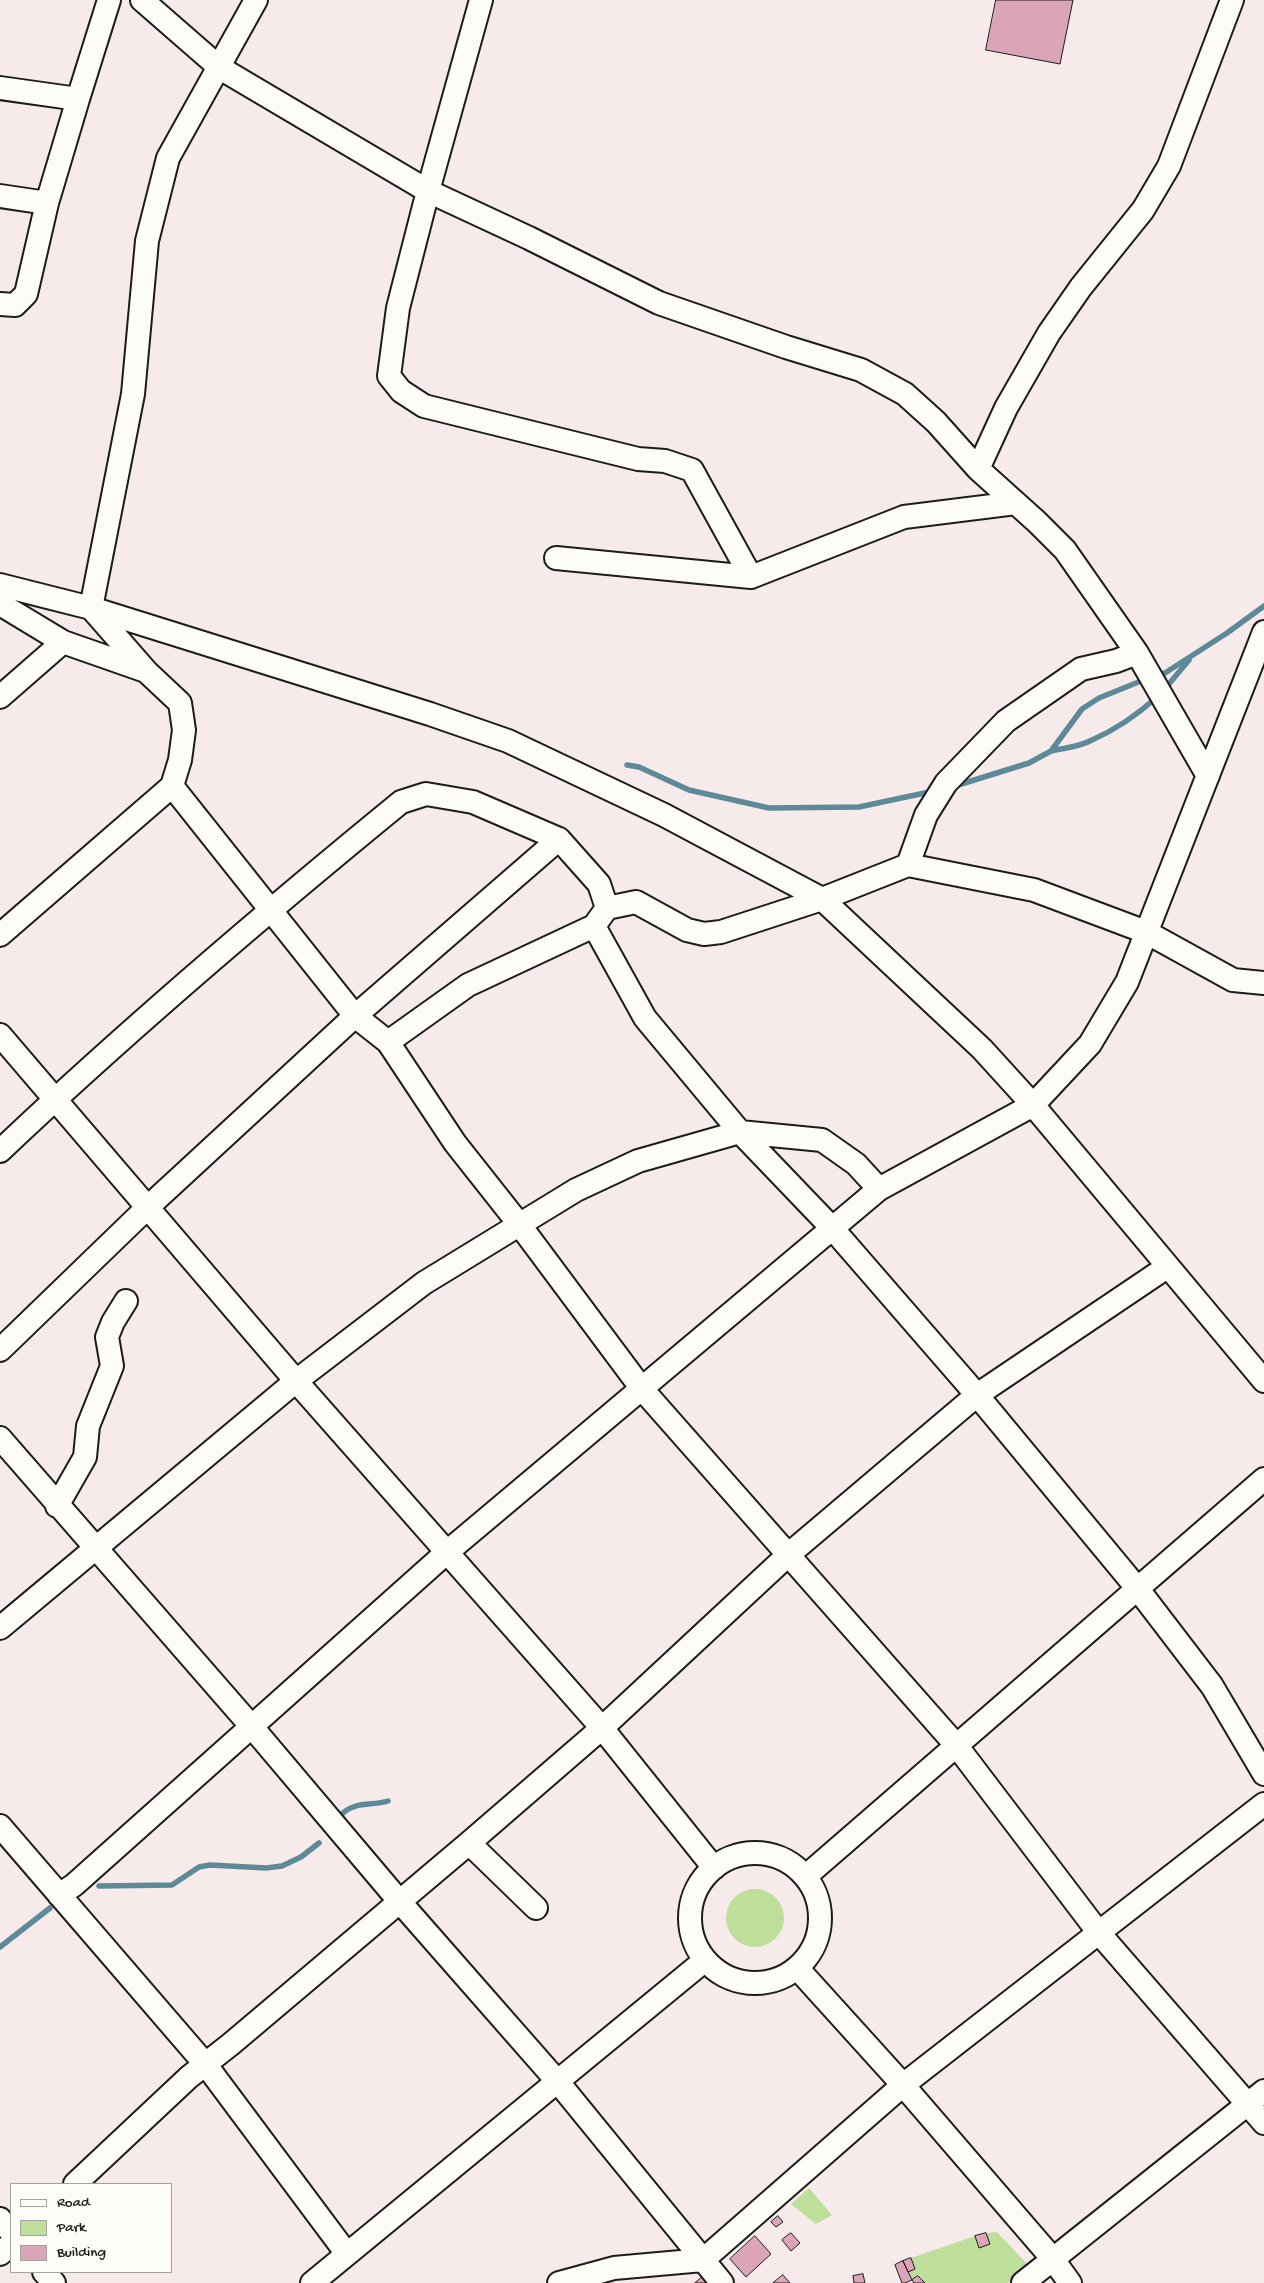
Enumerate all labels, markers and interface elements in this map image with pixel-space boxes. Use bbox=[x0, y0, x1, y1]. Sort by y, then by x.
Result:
legend bbox=[10, 2183, 172, 2273]
text: Road bbox=[57, 2194, 90, 2212]
text: Park bbox=[57, 2219, 86, 2237]
text: Building bbox=[57, 2244, 106, 2262]

